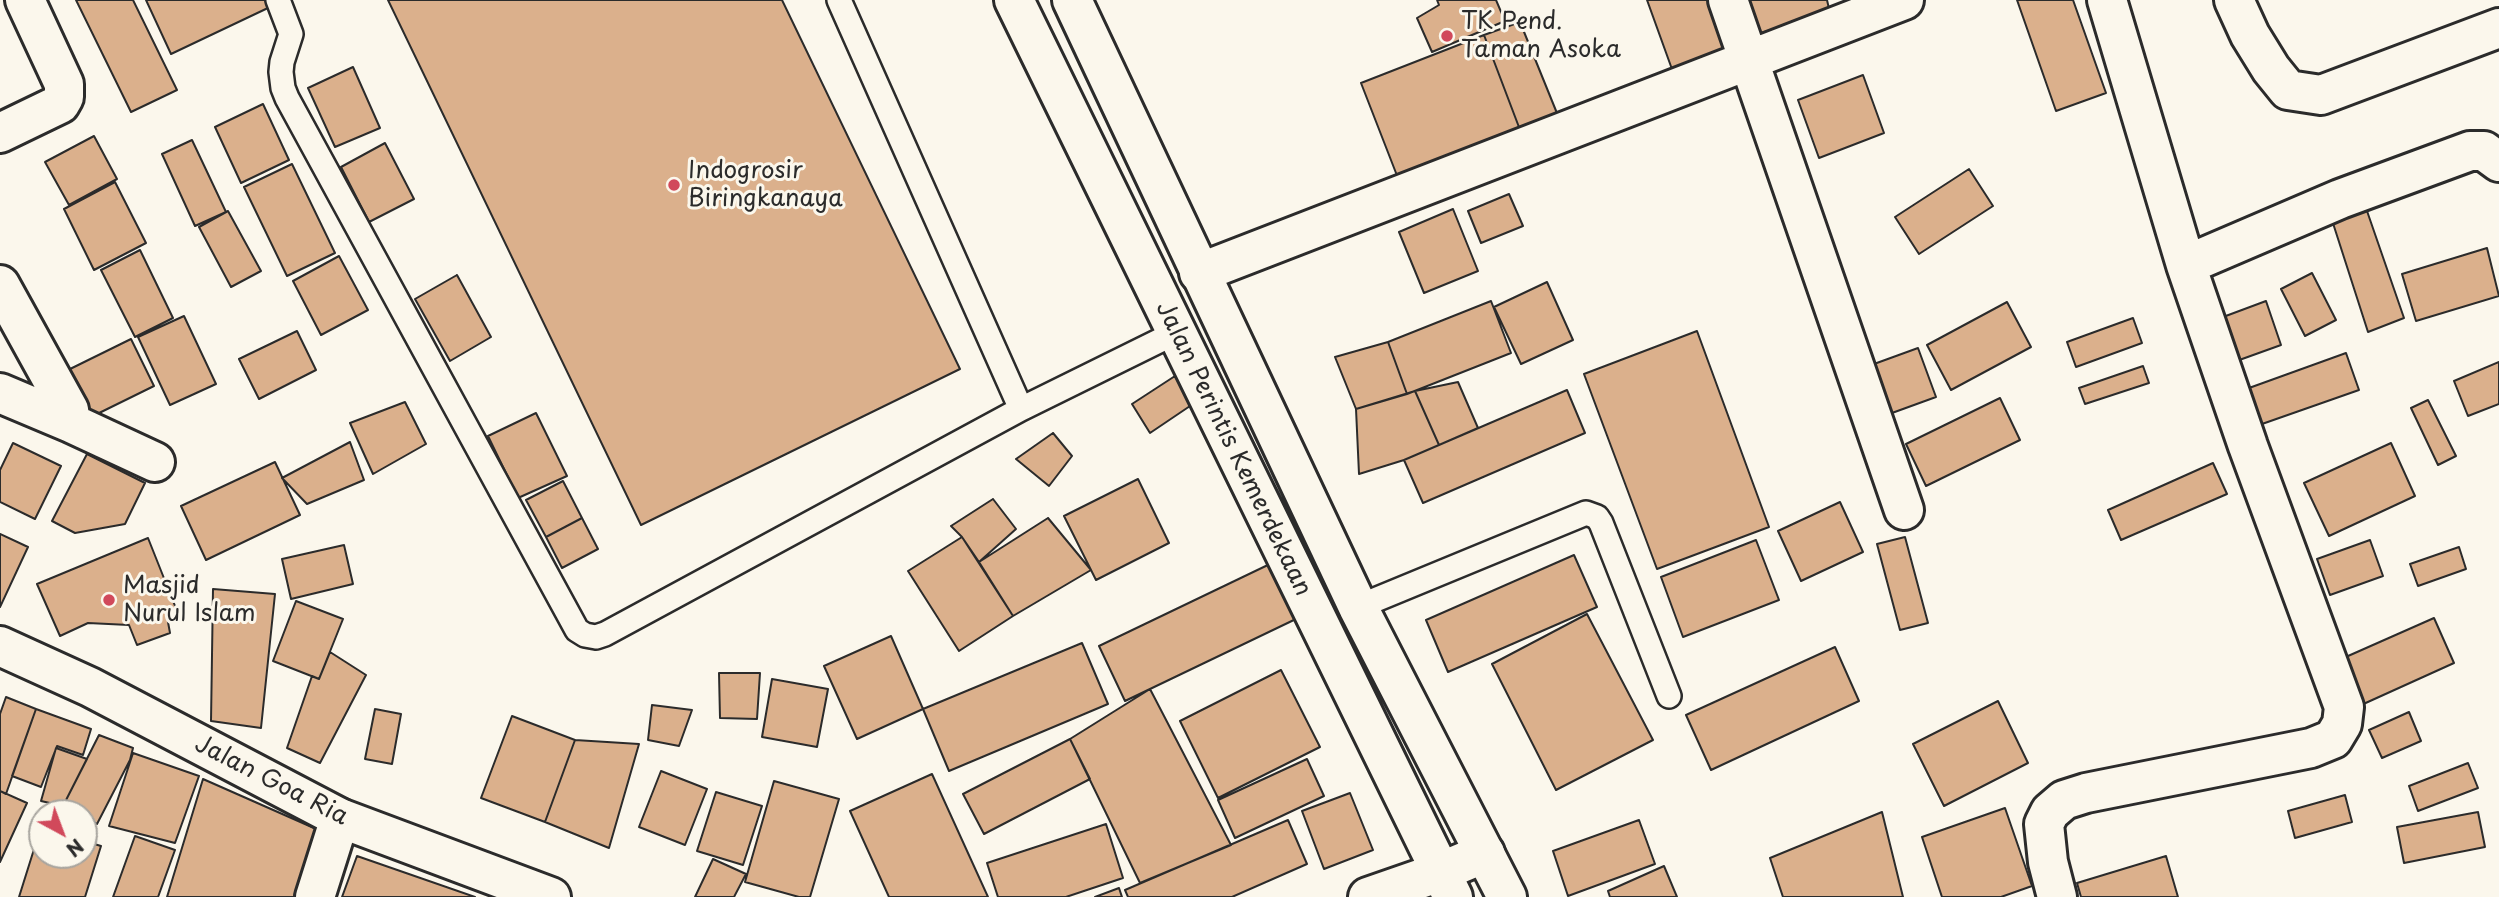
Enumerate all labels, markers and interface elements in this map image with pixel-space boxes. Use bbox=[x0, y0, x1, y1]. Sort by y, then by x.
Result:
place label: TK Pend. Taman Asoka bbox=[1461, 8, 1621, 64]
marker: TK Pend. Taman Asoka bbox=[1439, 28, 1455, 44]
place label: Indogrosir Biringkanaya bbox=[688, 157, 843, 213]
marker: Indogrosir Biringkanaya bbox=[666, 177, 682, 193]
street label: Jalan Perintis Kemerdekaan bbox=[1149, 297, 1317, 601]
place label: Masjid Nurul Islam bbox=[123, 572, 256, 628]
marker: Masjid Nurul Islam bbox=[101, 592, 117, 608]
street label: Jalan Goa Ria bbox=[190, 730, 352, 832]
north arrow bbox=[28, 799, 98, 869]
text: N bbox=[61, 833, 90, 864]

